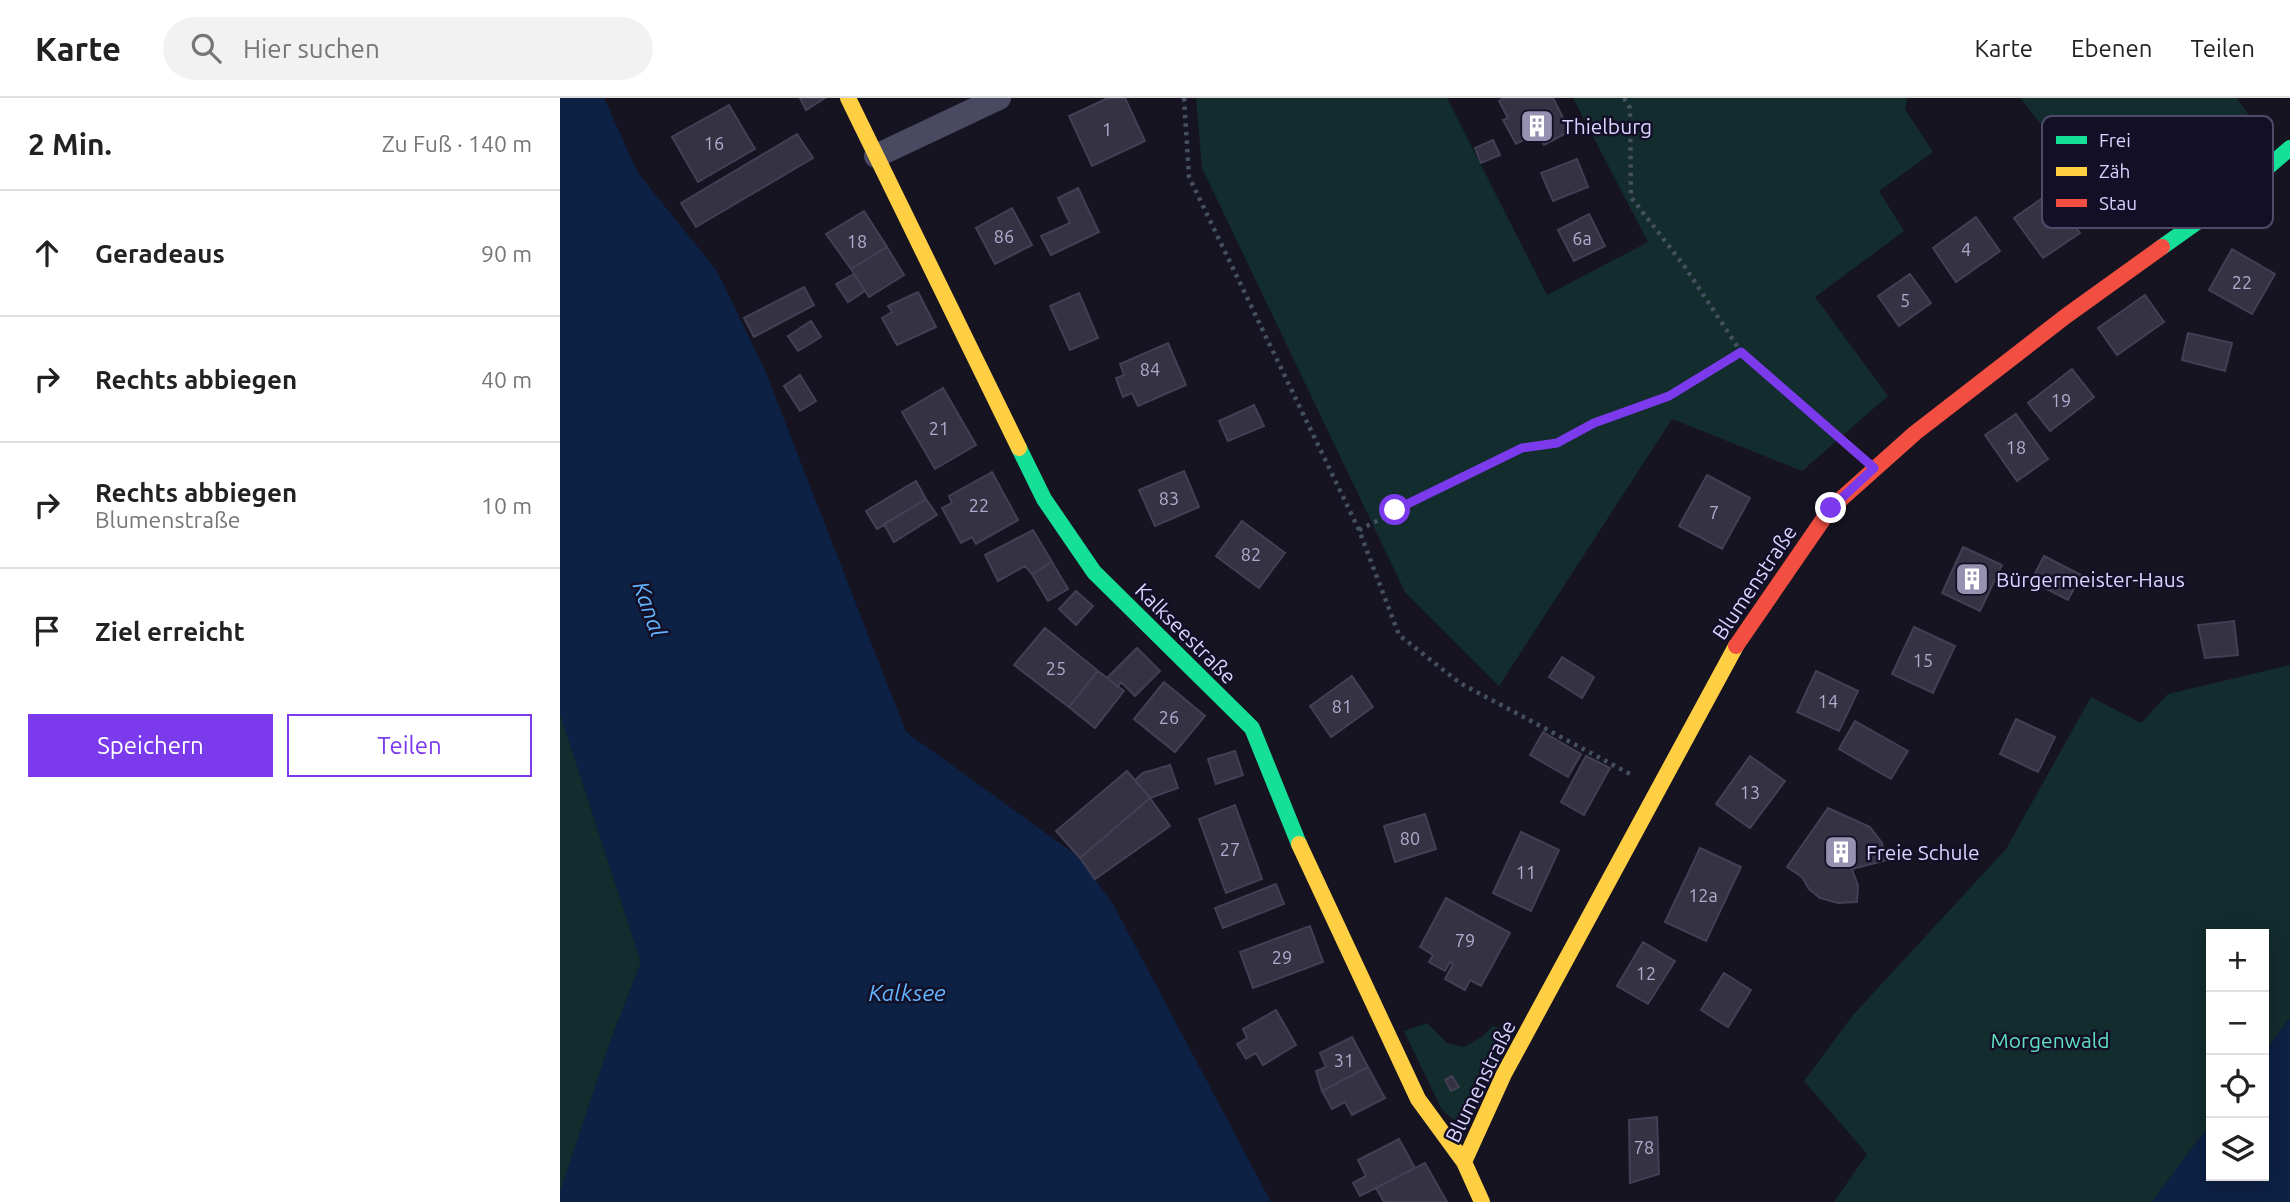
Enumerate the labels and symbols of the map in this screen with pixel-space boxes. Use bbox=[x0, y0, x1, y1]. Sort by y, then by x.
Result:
building icon: Thielburg bbox=[1518, 107, 1556, 145]
place label: Thielburg bbox=[1562, 114, 1652, 138]
legend bbox=[2042, 116, 2273, 228]
house number: 1 bbox=[1102, 119, 1112, 139]
text: Frei bbox=[2099, 129, 2131, 151]
house number: 16 bbox=[704, 133, 724, 153]
text: Zäh bbox=[2099, 160, 2130, 182]
text: Stau bbox=[2099, 192, 2137, 214]
house number: 86 bbox=[994, 226, 1014, 246]
house number: 6a bbox=[1572, 228, 1592, 248]
house number: 18 bbox=[847, 231, 867, 251]
house number: 4 bbox=[1961, 239, 1971, 259]
house number: 22 bbox=[2232, 272, 2252, 292]
house number: 5 bbox=[1900, 290, 1910, 310]
house number: 84 bbox=[1140, 359, 1160, 379]
house number: 19 bbox=[2051, 390, 2071, 410]
house number: 21 bbox=[929, 418, 949, 438]
house number: 18 bbox=[2006, 437, 2026, 457]
house number: 83 bbox=[1159, 488, 1179, 508]
route end bbox=[1815, 492, 1846, 523]
route start bbox=[1379, 494, 1410, 525]
house number: 22 bbox=[969, 495, 989, 515]
house number: 7 bbox=[1709, 502, 1719, 522]
street label: Blumenstraße bbox=[1707, 520, 1801, 644]
house number: 82 bbox=[1241, 544, 1261, 564]
building icon: Bürgermeister-Haus bbox=[1953, 560, 1991, 598]
place label: Bürgermeister-Haus bbox=[1996, 567, 2185, 591]
water label: Kanal bbox=[628, 578, 672, 641]
street label: Kalkseestraße bbox=[1131, 578, 1241, 688]
house number: 15 bbox=[1913, 650, 1933, 670]
house number: 25 bbox=[1046, 658, 1066, 678]
house number: 14 bbox=[1818, 691, 1838, 711]
house number: 81 bbox=[1332, 696, 1352, 716]
house number: 26 bbox=[1159, 707, 1179, 727]
house number: 13 bbox=[1740, 782, 1760, 802]
house number: 80 bbox=[1400, 828, 1420, 848]
building icon: Freie Schule bbox=[1822, 833, 1860, 871]
house number: 27 bbox=[1220, 839, 1240, 859]
place label: Freie Schule bbox=[1866, 840, 1980, 864]
house number: 11 bbox=[1516, 862, 1536, 882]
house number: 12a bbox=[1688, 885, 1718, 905]
house number: 79 bbox=[1455, 930, 1475, 950]
house number: 29 bbox=[1272, 947, 1292, 967]
house number: 12 bbox=[1636, 963, 1656, 983]
water label: Kalksee bbox=[868, 980, 946, 1005]
street label: Blumenstraße bbox=[1440, 1016, 1520, 1146]
park label: Morgenwald bbox=[1991, 1028, 2109, 1052]
house number: 31 bbox=[1334, 1050, 1354, 1070]
house number: 78 bbox=[1634, 1137, 1654, 1157]

